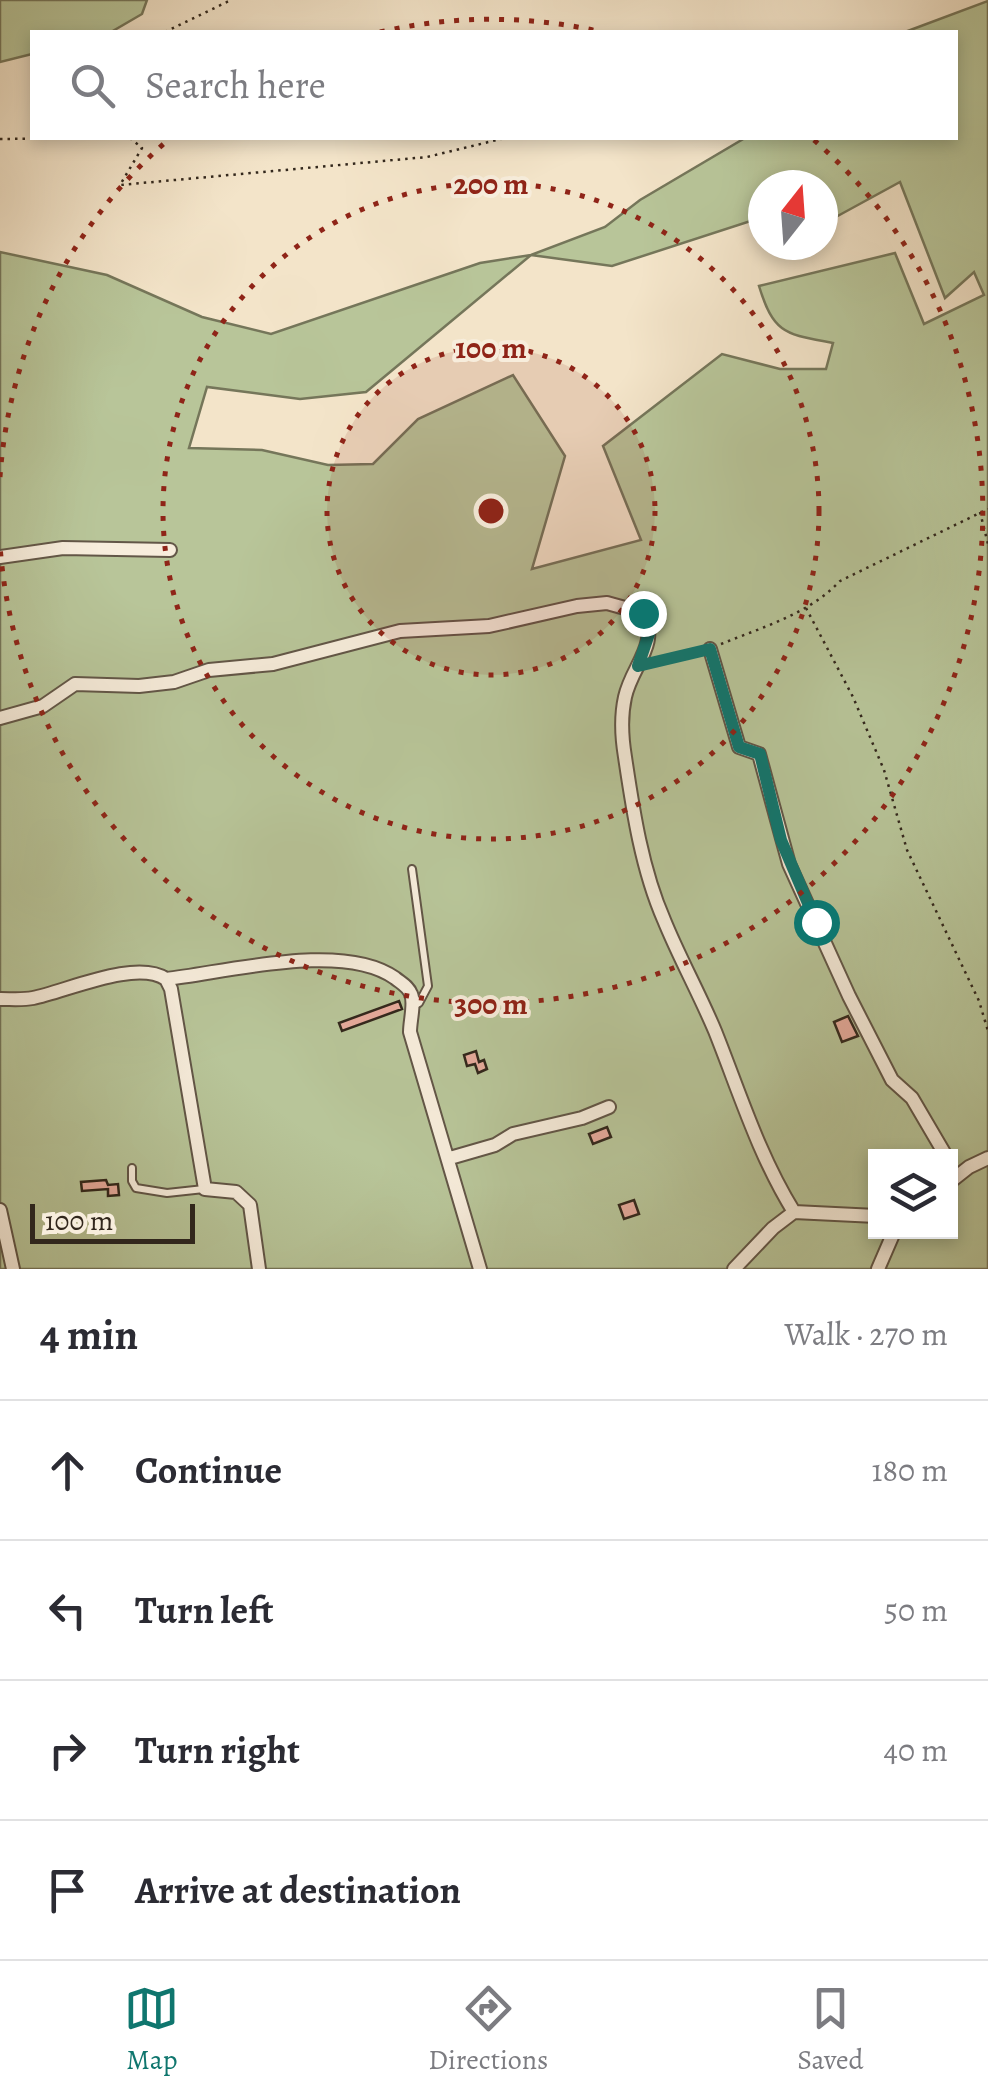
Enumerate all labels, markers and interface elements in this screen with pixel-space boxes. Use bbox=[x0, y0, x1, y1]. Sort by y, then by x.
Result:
search box bbox=[30, 30, 958, 140]
icon: search bbox=[65, 58, 120, 113]
text: Search here bbox=[145, 59, 326, 111]
text: 200 m bbox=[453, 164, 529, 204]
north arrow bbox=[748, 170, 838, 260]
text: 100 m bbox=[455, 328, 527, 368]
centre of rings bbox=[473, 493, 509, 529]
route end bbox=[621, 591, 667, 637]
route start bbox=[794, 900, 840, 946]
text: 300 m bbox=[454, 984, 528, 1024]
map controls bbox=[868, 1149, 958, 1239]
button: layers bbox=[868, 1149, 958, 1239]
scale bar bbox=[30, 1199, 195, 1244]
text: 100 m bbox=[45, 1202, 113, 1240]
text: 4 min bbox=[40, 1306, 138, 1363]
text: Walk · 270 m bbox=[784, 1312, 948, 1356]
icon: ahead bbox=[40, 1443, 95, 1498]
text: Continue bbox=[135, 1444, 282, 1496]
text: 180 m bbox=[872, 1448, 948, 1492]
icon: left bbox=[40, 1583, 95, 1638]
text: Turn left bbox=[135, 1584, 274, 1636]
text: 50 m bbox=[884, 1588, 948, 1632]
icon: right bbox=[40, 1723, 95, 1778]
text: Turn right bbox=[135, 1724, 300, 1776]
text: 40 m bbox=[883, 1728, 948, 1772]
icon: arrive bbox=[40, 1863, 95, 1918]
text: Arrive at destination bbox=[135, 1864, 461, 1916]
tab: Map bbox=[124, 1981, 179, 2079]
tab: Directions bbox=[428, 1981, 548, 2079]
tab: Saved bbox=[797, 1981, 864, 2079]

